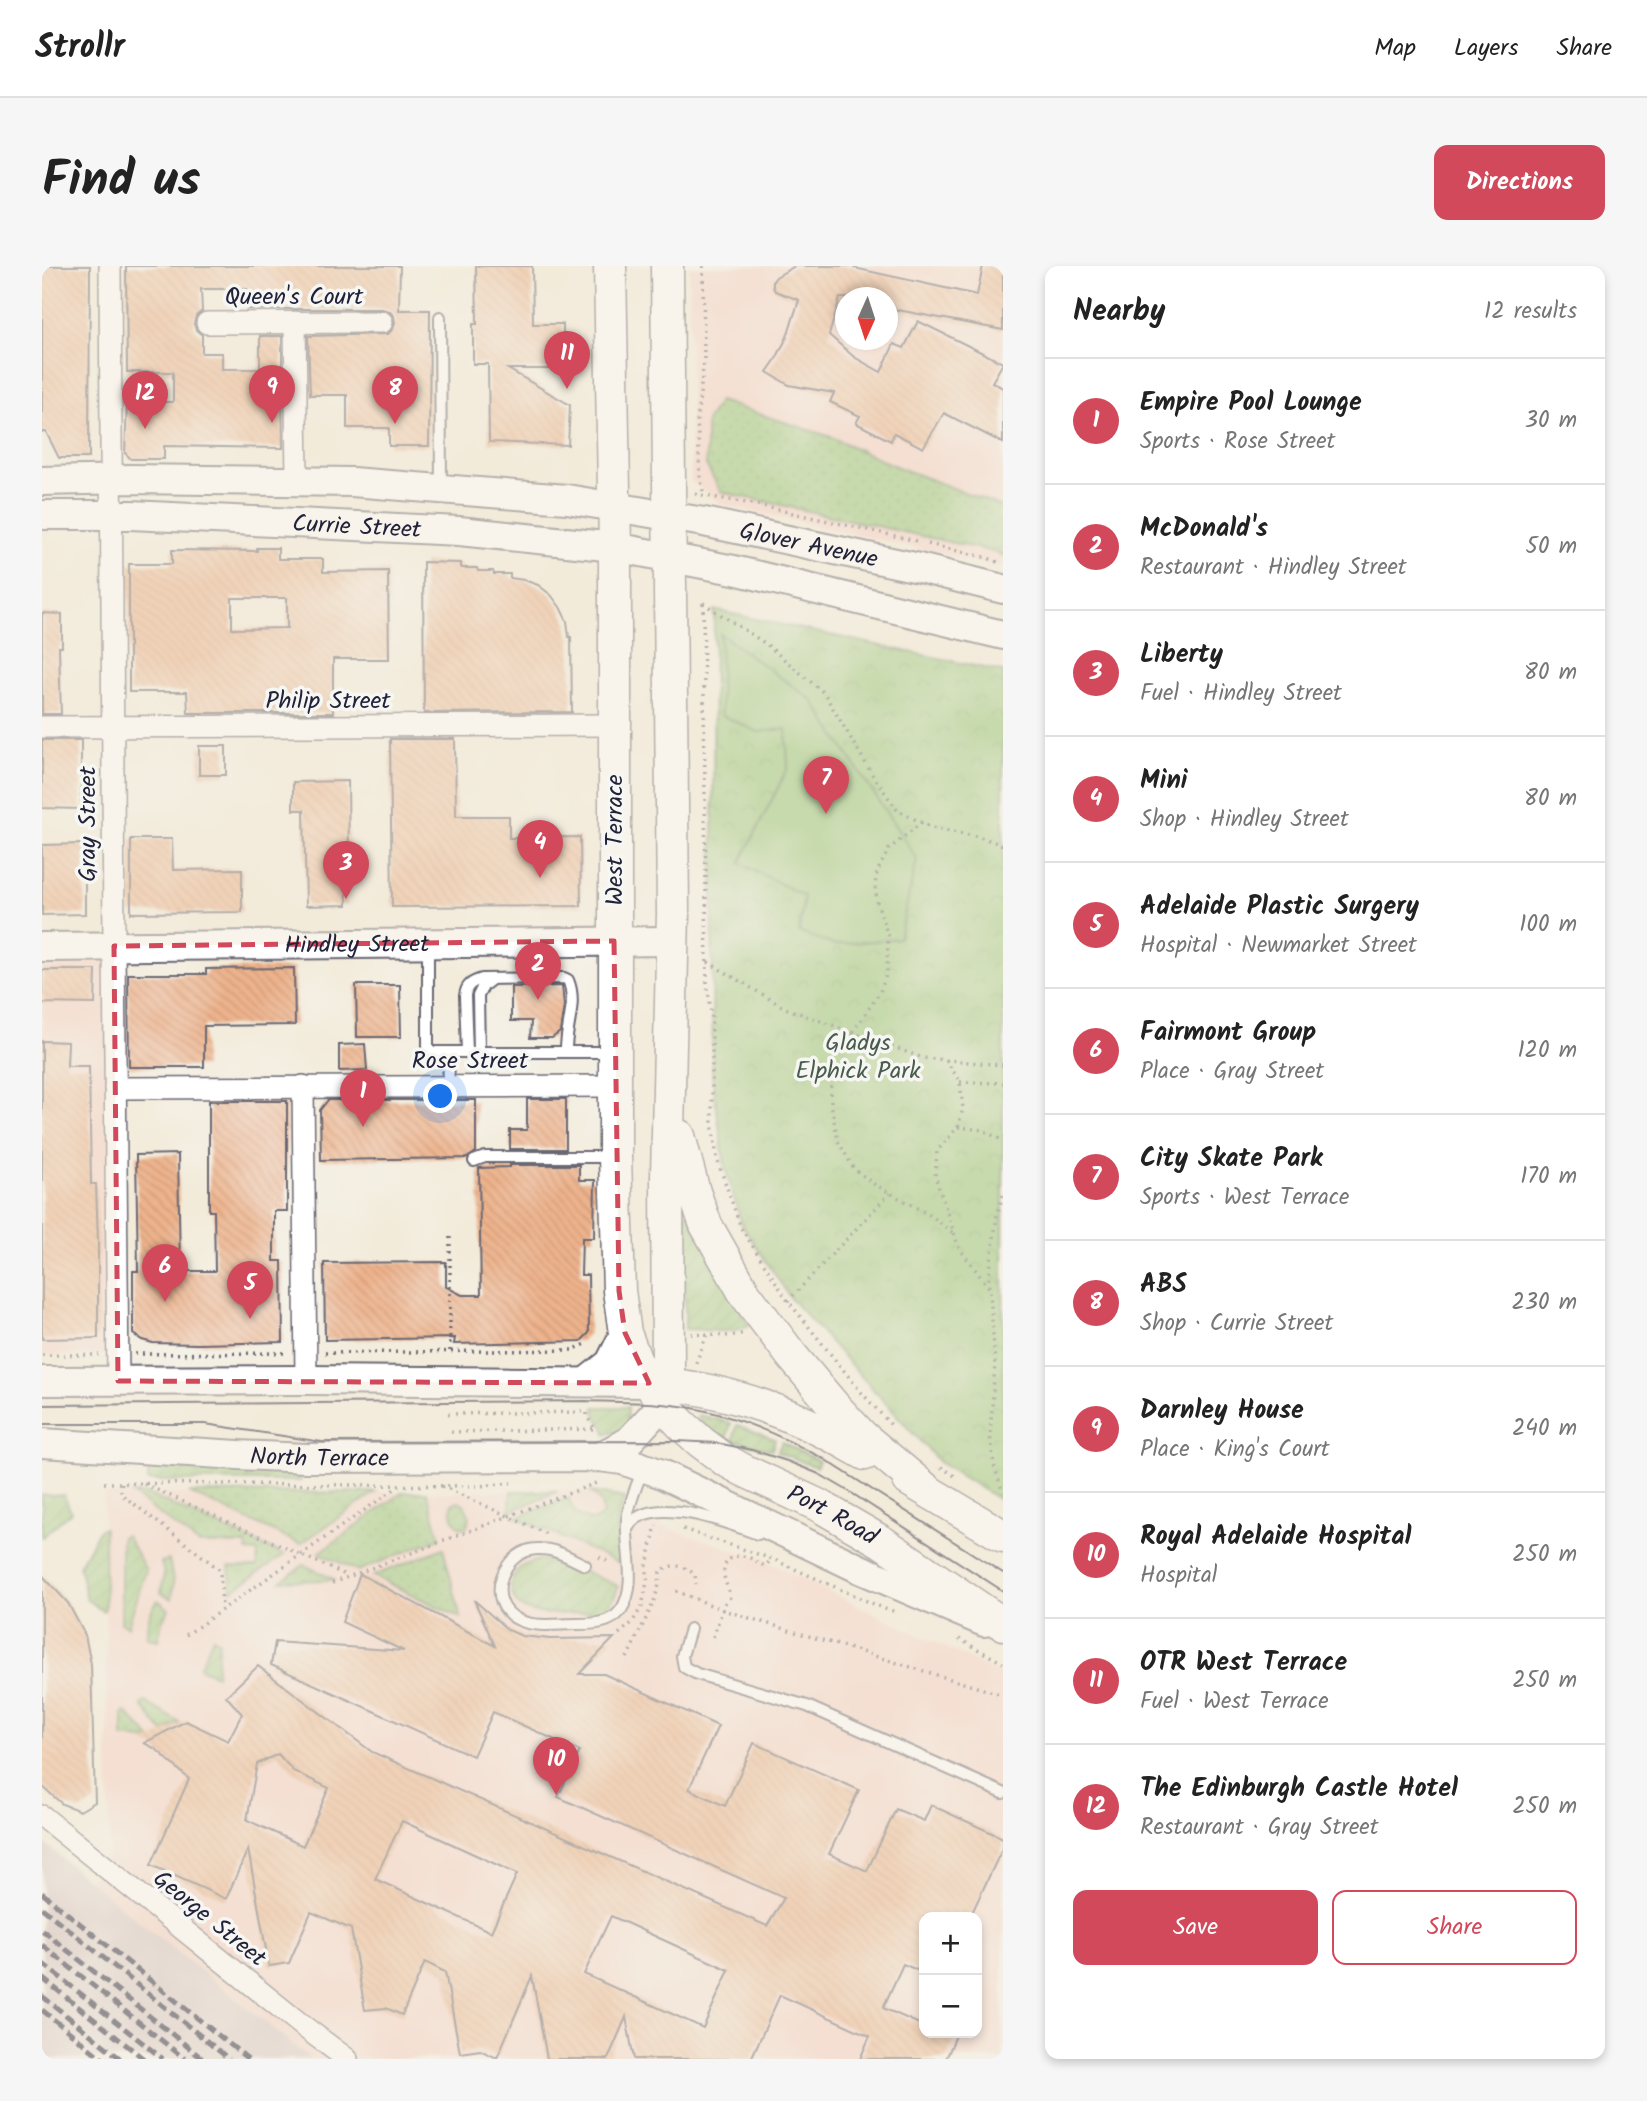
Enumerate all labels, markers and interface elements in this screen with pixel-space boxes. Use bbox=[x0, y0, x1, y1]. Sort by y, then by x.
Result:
text: Strollr bbox=[35, 22, 125, 75]
text: Map bbox=[1374, 29, 1416, 68]
text: Layers bbox=[1454, 29, 1518, 68]
text: Share bbox=[1556, 29, 1612, 68]
text: Find us bbox=[42, 143, 200, 221]
button: Directions bbox=[1434, 145, 1605, 220]
street label: Queen's Court bbox=[225, 278, 364, 317]
north arrow bbox=[835, 287, 898, 350]
text: Nearby bbox=[1073, 288, 1165, 336]
text: 12 results bbox=[1484, 294, 1577, 330]
pin: 11 bbox=[544, 331, 590, 389]
pin: 9 bbox=[249, 365, 295, 423]
pin: 8 bbox=[372, 366, 418, 424]
pin: 12 bbox=[122, 371, 168, 429]
text: Empire Pool Lounge bbox=[1140, 382, 1362, 424]
text: 1 bbox=[1093, 403, 1099, 439]
text: 30 m bbox=[1525, 403, 1577, 439]
text: Sports · Rose Street bbox=[1140, 424, 1335, 460]
street label: Currie Street bbox=[291, 505, 423, 550]
text: McDonald's bbox=[1140, 508, 1268, 550]
street label: Glover Avenue bbox=[736, 512, 882, 580]
text: 2 bbox=[1089, 529, 1103, 565]
text: 50 m bbox=[1526, 529, 1577, 565]
text: Restaurant · Hindley Street bbox=[1140, 550, 1407, 586]
text: Liberty bbox=[1140, 634, 1223, 676]
text: 3 bbox=[1090, 655, 1102, 691]
text: 80 m bbox=[1524, 655, 1577, 691]
text: Fuel · Hindley Street bbox=[1140, 676, 1342, 712]
street label: Philip Street bbox=[265, 682, 391, 721]
pin: 7 bbox=[803, 756, 849, 814]
text: Mini bbox=[1140, 760, 1188, 802]
street label: Gray Street bbox=[69, 765, 108, 882]
street label: West Terrace bbox=[596, 774, 635, 905]
text: 4 bbox=[1090, 781, 1102, 817]
text: 80 m bbox=[1524, 781, 1577, 817]
text: Shop · Hindley Street bbox=[1140, 802, 1349, 838]
pin: 4 bbox=[517, 820, 563, 878]
pin: 3 bbox=[323, 841, 369, 899]
text: Adelaide Plastic Surgery bbox=[1140, 886, 1419, 928]
text: 5 bbox=[1090, 907, 1102, 943]
text: 100 m bbox=[1519, 907, 1577, 943]
street label: Hindley Street bbox=[284, 925, 430, 966]
text: Hospital · Newmarket Street bbox=[1140, 928, 1417, 964]
pin: 2 bbox=[515, 942, 561, 1000]
text: Fairmont Group bbox=[1140, 1012, 1316, 1054]
park label: Gladys Elphick Park bbox=[795, 1024, 921, 1091]
text: 6 bbox=[1090, 1033, 1102, 1069]
text: 120 m bbox=[1517, 1033, 1577, 1069]
street label: Rose Street bbox=[412, 1042, 529, 1081]
text: Place · Gray Street bbox=[1140, 1054, 1324, 1090]
pin: 1 bbox=[340, 1069, 386, 1127]
your location bbox=[423, 1079, 457, 1113]
text: City Skate Park bbox=[1140, 1138, 1323, 1180]
text: 7 bbox=[1091, 1159, 1101, 1195]
text: 170 m bbox=[1520, 1159, 1577, 1195]
text: Sports · West Terrace bbox=[1140, 1180, 1349, 1216]
pin: 6 bbox=[142, 1244, 188, 1302]
pin: 5 bbox=[227, 1261, 273, 1319]
text: ABS bbox=[1140, 1264, 1187, 1306]
text: 8 bbox=[1089, 1285, 1103, 1321]
text: 230 m bbox=[1511, 1285, 1577, 1321]
text: Shop · Currie Street bbox=[1140, 1306, 1333, 1342]
text: Darnley House bbox=[1140, 1390, 1304, 1432]
text: 9 bbox=[1090, 1411, 1102, 1447]
text: 240 m bbox=[1512, 1411, 1577, 1447]
text: Place · King's Court bbox=[1140, 1432, 1330, 1468]
street label: North Terrace bbox=[249, 1438, 389, 1479]
street label: Port Road bbox=[780, 1475, 886, 1557]
text: Royal Adelaide Hospital bbox=[1140, 1516, 1412, 1558]
text: 10 bbox=[1087, 1537, 1105, 1573]
text: 250 m bbox=[1512, 1537, 1577, 1573]
text: Hospital bbox=[1140, 1558, 1217, 1594]
text: OTR West Terrace bbox=[1140, 1642, 1347, 1684]
text: 11 bbox=[1089, 1663, 1103, 1699]
text: 250 m bbox=[1512, 1663, 1577, 1699]
text: Fuel · West Terrace bbox=[1140, 1684, 1329, 1720]
pin: 10 bbox=[533, 1737, 579, 1795]
text: The Edinburgh Castle Hotel bbox=[1140, 1768, 1458, 1810]
text: 12 bbox=[1086, 1789, 1106, 1825]
text: 250 m bbox=[1512, 1789, 1577, 1825]
text: Restaurant · Gray Street bbox=[1140, 1810, 1379, 1846]
street label: George Street bbox=[144, 1861, 275, 1978]
button: Save bbox=[1073, 1890, 1318, 1965]
button: Share bbox=[1332, 1890, 1577, 1965]
map controls bbox=[919, 1912, 982, 2038]
button: + bbox=[919, 1912, 982, 1975]
button: − bbox=[919, 1975, 982, 2038]

